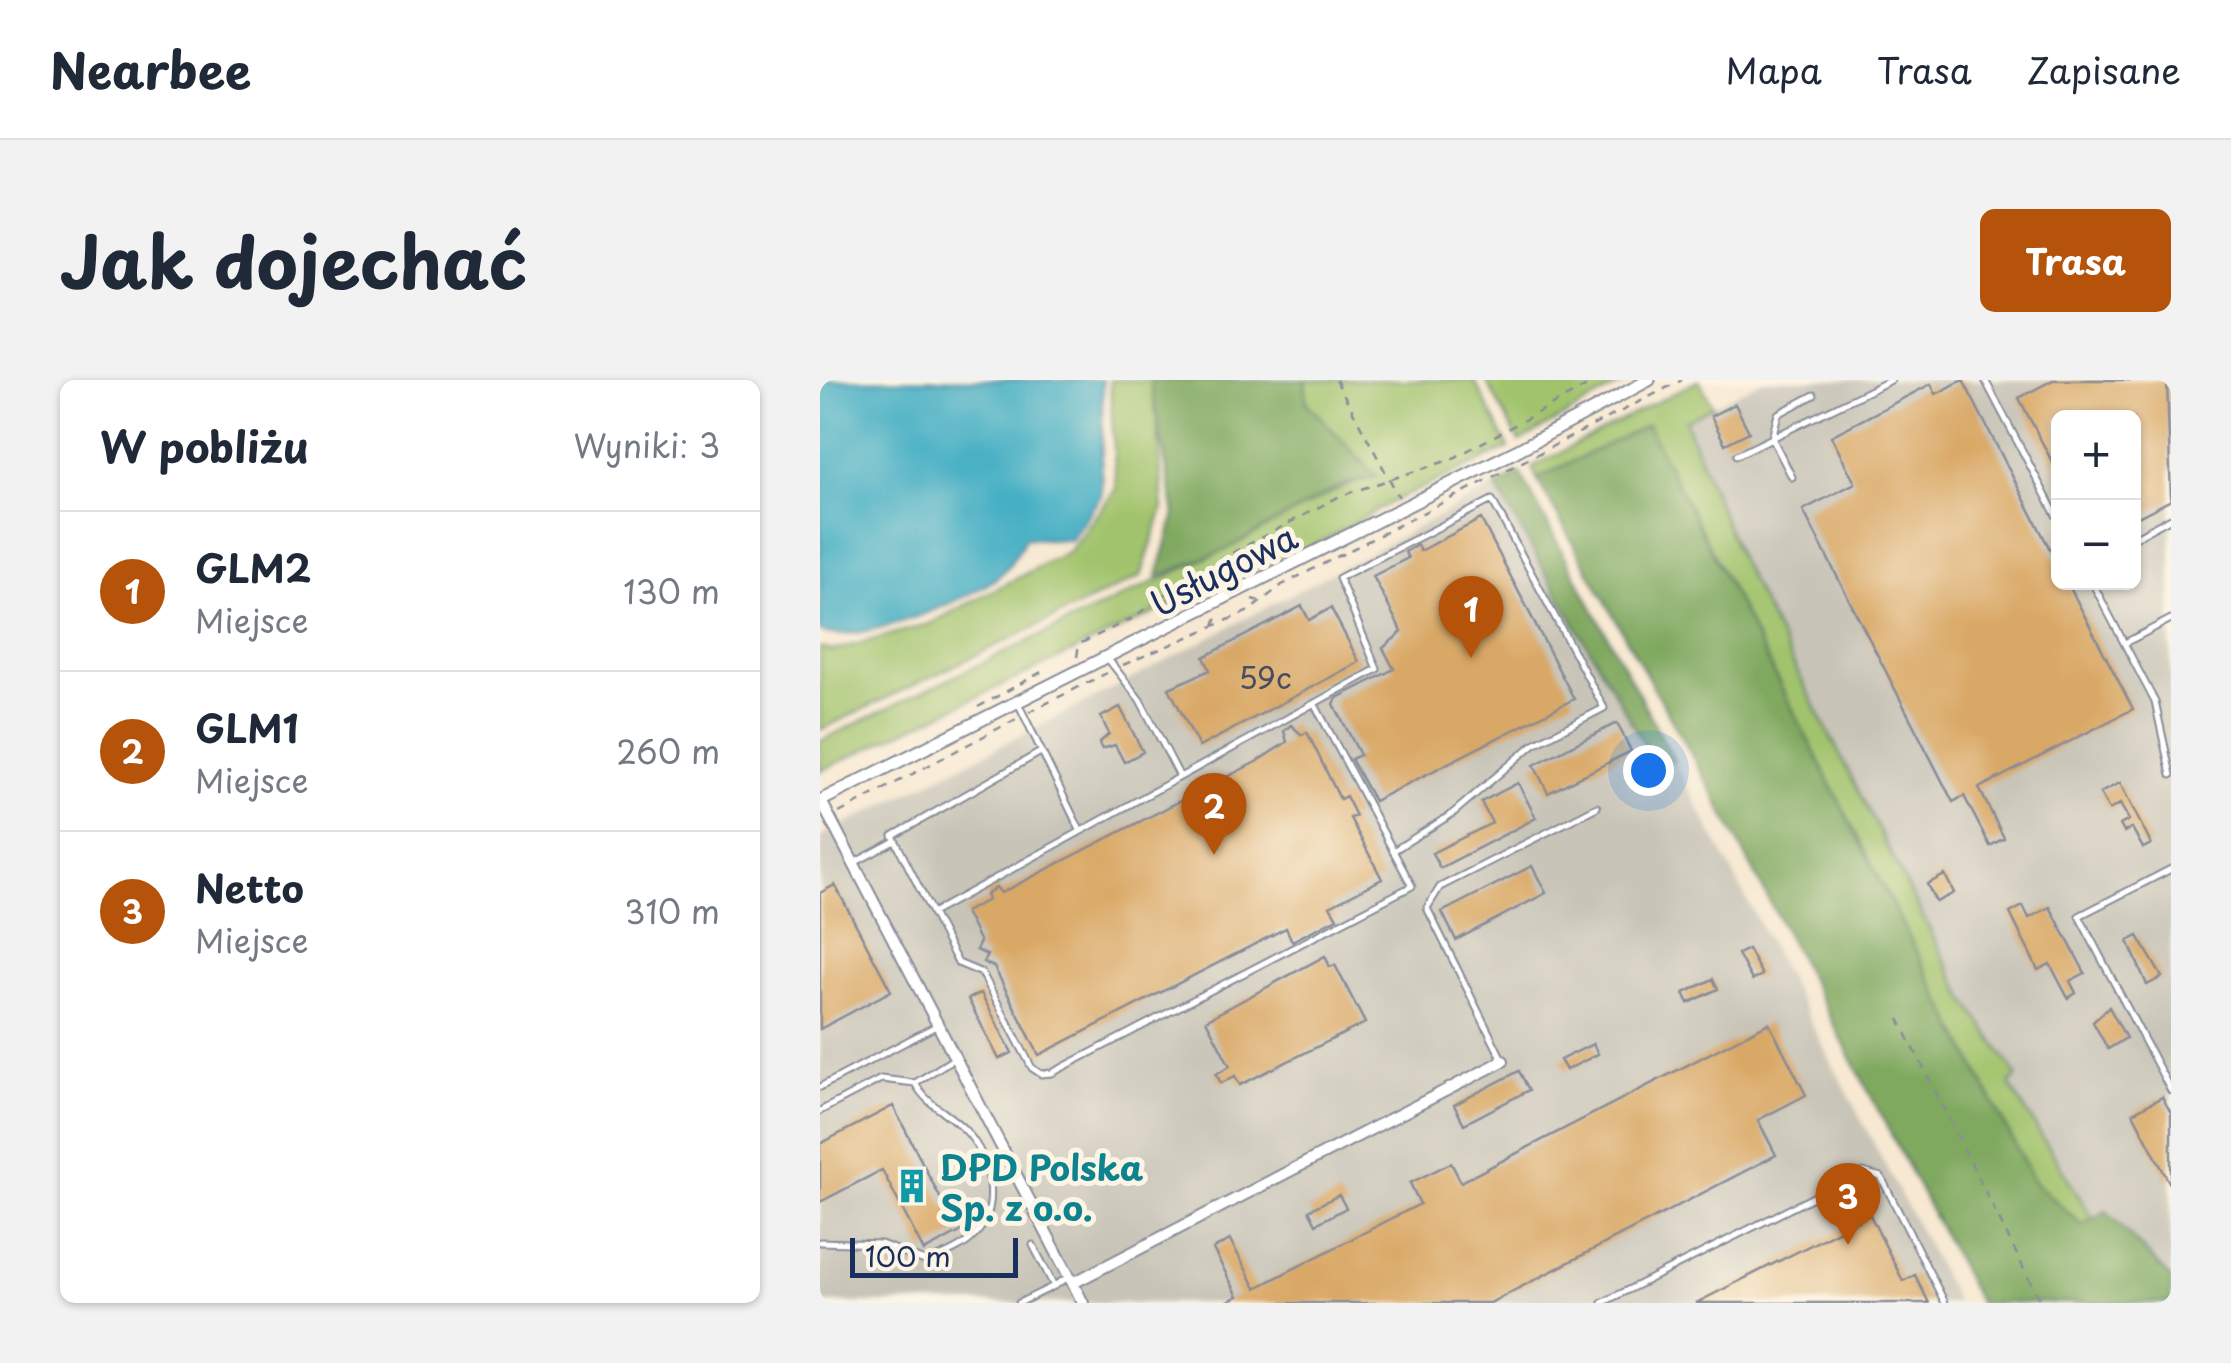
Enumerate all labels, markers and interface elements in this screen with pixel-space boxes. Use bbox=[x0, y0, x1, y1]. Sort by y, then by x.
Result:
text: Nearbee bbox=[50, 33, 251, 105]
text: Mapa bbox=[1725, 43, 1822, 96]
text: Trasa bbox=[1877, 43, 1972, 96]
text: Zapisane bbox=[2027, 43, 2181, 96]
text: Jak dojechać bbox=[60, 207, 528, 313]
button: Trasa bbox=[1980, 209, 2171, 312]
map controls bbox=[2051, 410, 2141, 590]
button: + bbox=[2051, 410, 2141, 500]
text: W pobliżu bbox=[100, 414, 309, 477]
text: Wyniki: 3 bbox=[574, 421, 720, 469]
button: − bbox=[2051, 500, 2141, 590]
street label: Usługowa bbox=[1140, 509, 1306, 629]
text: GLM2 bbox=[195, 539, 311, 596]
text: 1 bbox=[125, 567, 140, 615]
text: 130 m bbox=[623, 567, 720, 615]
pin: 1 bbox=[1438, 576, 1504, 658]
text: Miejsce bbox=[195, 596, 308, 644]
house number: 59c bbox=[1238, 654, 1292, 699]
text: GLM1 bbox=[195, 699, 299, 756]
text: 2 bbox=[121, 727, 144, 775]
text: 260 m bbox=[616, 727, 720, 775]
your location bbox=[1623, 745, 1674, 796]
text: Miejsce bbox=[195, 756, 308, 804]
pin: 2 bbox=[1182, 772, 1246, 855]
text: Netto bbox=[195, 859, 304, 916]
text: 3 bbox=[122, 887, 143, 935]
text: 310 m bbox=[624, 887, 720, 935]
text: Miejsce bbox=[195, 916, 308, 964]
place label: DPD Polska Sp. z o.o. bbox=[940, 1140, 1144, 1233]
pin: 3 bbox=[1816, 1162, 1880, 1245]
building icon: DPD Polska Sp. z o.o. bbox=[893, 1167, 931, 1205]
scale bar bbox=[850, 1233, 1018, 1278]
text: 100 m bbox=[865, 1234, 951, 1277]

